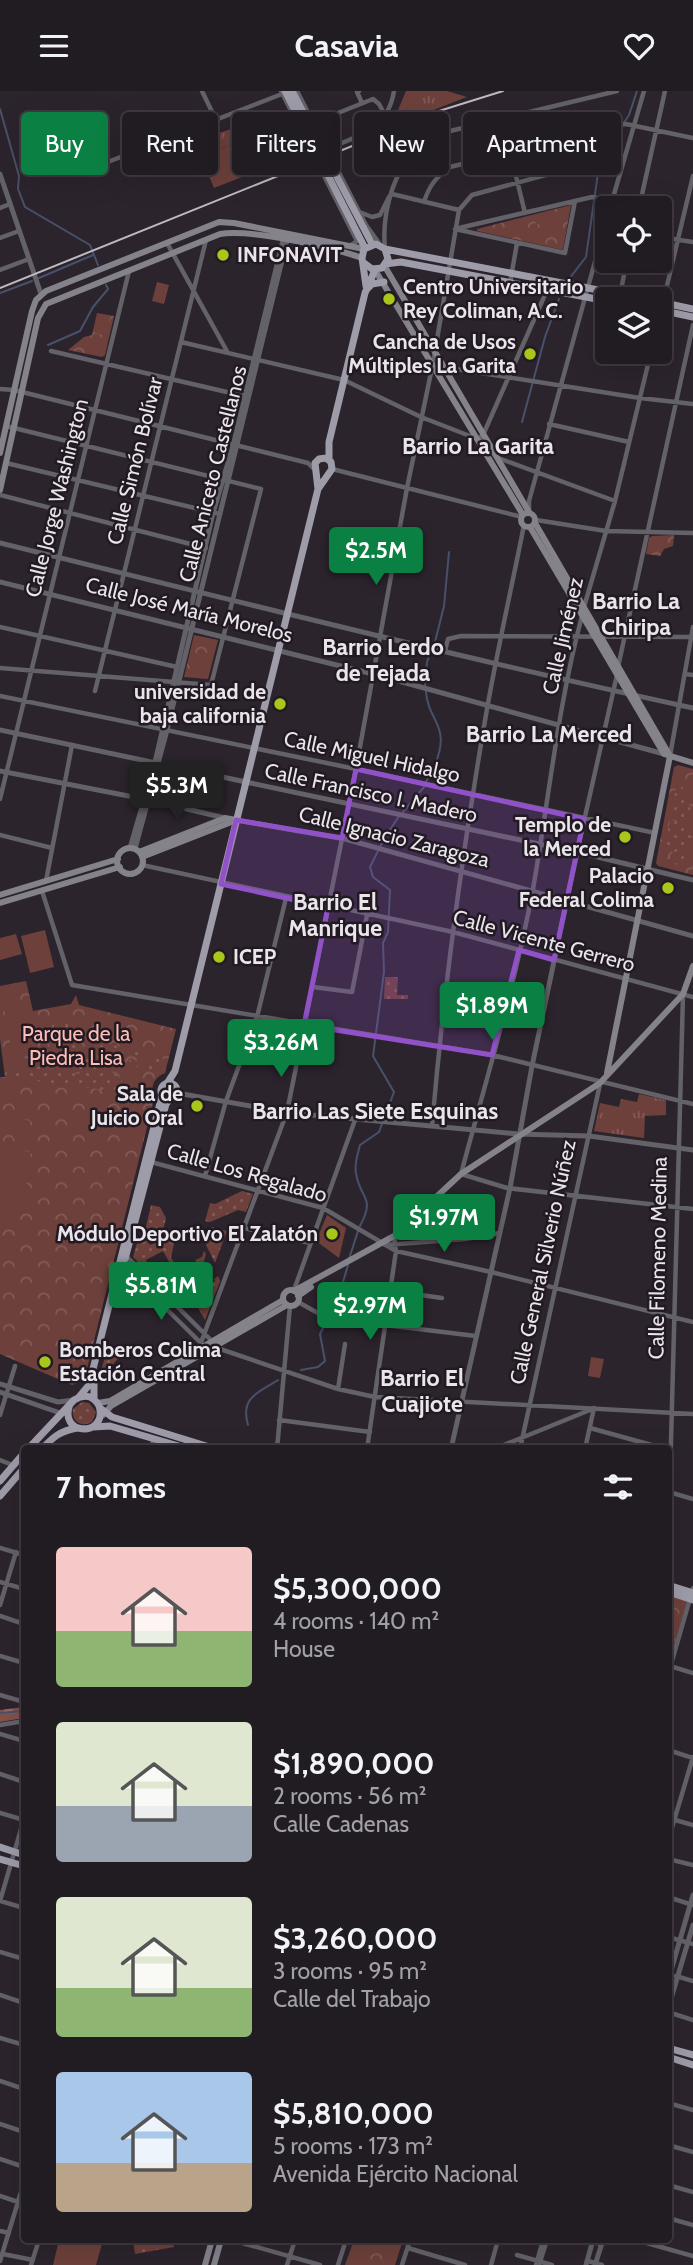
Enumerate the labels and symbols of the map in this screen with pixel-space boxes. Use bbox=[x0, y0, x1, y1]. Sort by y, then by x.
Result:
place label: INFONAVIT bbox=[237, 242, 343, 267]
marker: INFONAVIT bbox=[215, 247, 231, 263]
place label: Centro Universitario Rey Coliman, A.C. bbox=[403, 274, 583, 323]
marker: Centro Universitario Rey Coliman, A.C. bbox=[381, 291, 397, 307]
place label: Cancha de Usos Múltiples La Garita bbox=[348, 329, 517, 378]
marker: Cancha de Usos Múltiples La Garita bbox=[522, 346, 538, 362]
street label: Calle Aniceto Castellanos bbox=[174, 363, 252, 585]
street label: Calle Simón Bolívar bbox=[102, 374, 168, 547]
street label: Calle Jorge Washington bbox=[20, 396, 93, 600]
district label: Barrio La Garita bbox=[402, 432, 555, 460]
pin: $2.5M bbox=[327, 527, 425, 587]
street label: Calle José María Morelos bbox=[83, 572, 296, 647]
street label: Calle Jiménez bbox=[537, 575, 588, 697]
district label: Barrio La Chiripa bbox=[592, 587, 680, 641]
district label: Barrio Lerdo de Tejada bbox=[322, 633, 444, 687]
place label: universidad de baja california bbox=[134, 679, 267, 728]
marker: universidad de baja california bbox=[272, 696, 288, 712]
district label: Barrio La Merced bbox=[466, 720, 632, 748]
street label: Calle Miguel Hidalgo bbox=[282, 726, 462, 787]
street label: Calle Francisco I. Madero bbox=[262, 758, 480, 827]
pin: $5.3M bbox=[128, 763, 226, 822]
street label: Calle Ignacio Zaragoza bbox=[296, 801, 492, 872]
place label: Templo de la Merced bbox=[515, 812, 611, 861]
marker: Templo de la Merced bbox=[617, 829, 633, 845]
place label: Palacio Federal Colima bbox=[519, 863, 655, 912]
marker: Palacio Federal Colima bbox=[660, 880, 676, 896]
district label: Barrio El Manrique bbox=[288, 888, 382, 942]
street label: Calle Vicente Gerrero bbox=[451, 904, 638, 977]
place label: ICEP bbox=[233, 944, 277, 969]
marker: ICEP bbox=[211, 949, 227, 965]
pin: $1.89M bbox=[435, 983, 549, 1042]
pin: $3.26M bbox=[224, 1019, 338, 1079]
park label: Parque de la Piedra Lisa bbox=[22, 1021, 130, 1070]
place label: Sala de Juicio Oral bbox=[90, 1081, 183, 1130]
district label: Barrio Las Siete Esquinas bbox=[252, 1097, 498, 1125]
marker: Sala de Juicio Oral bbox=[189, 1098, 205, 1114]
street label: Calle General Silverio Núñez bbox=[504, 1137, 581, 1386]
street label: Calle Los Regalado bbox=[164, 1138, 330, 1207]
street label: Calle Filomeno Medina bbox=[643, 1156, 672, 1360]
pin: $1.97M bbox=[387, 1195, 501, 1254]
place label: Módulo Deportivo El Zalatón bbox=[57, 1221, 318, 1246]
marker: Módulo Deportivo El Zalatón bbox=[324, 1226, 340, 1242]
pin: $5.81M bbox=[104, 1263, 218, 1322]
pin: $2.97M bbox=[313, 1283, 427, 1342]
place label: Bomberos Colima Estación Central bbox=[59, 1337, 222, 1386]
marker: Bomberos Colima Estación Central bbox=[37, 1354, 53, 1370]
district label: Barrio El Cuajiote bbox=[380, 1364, 464, 1418]

